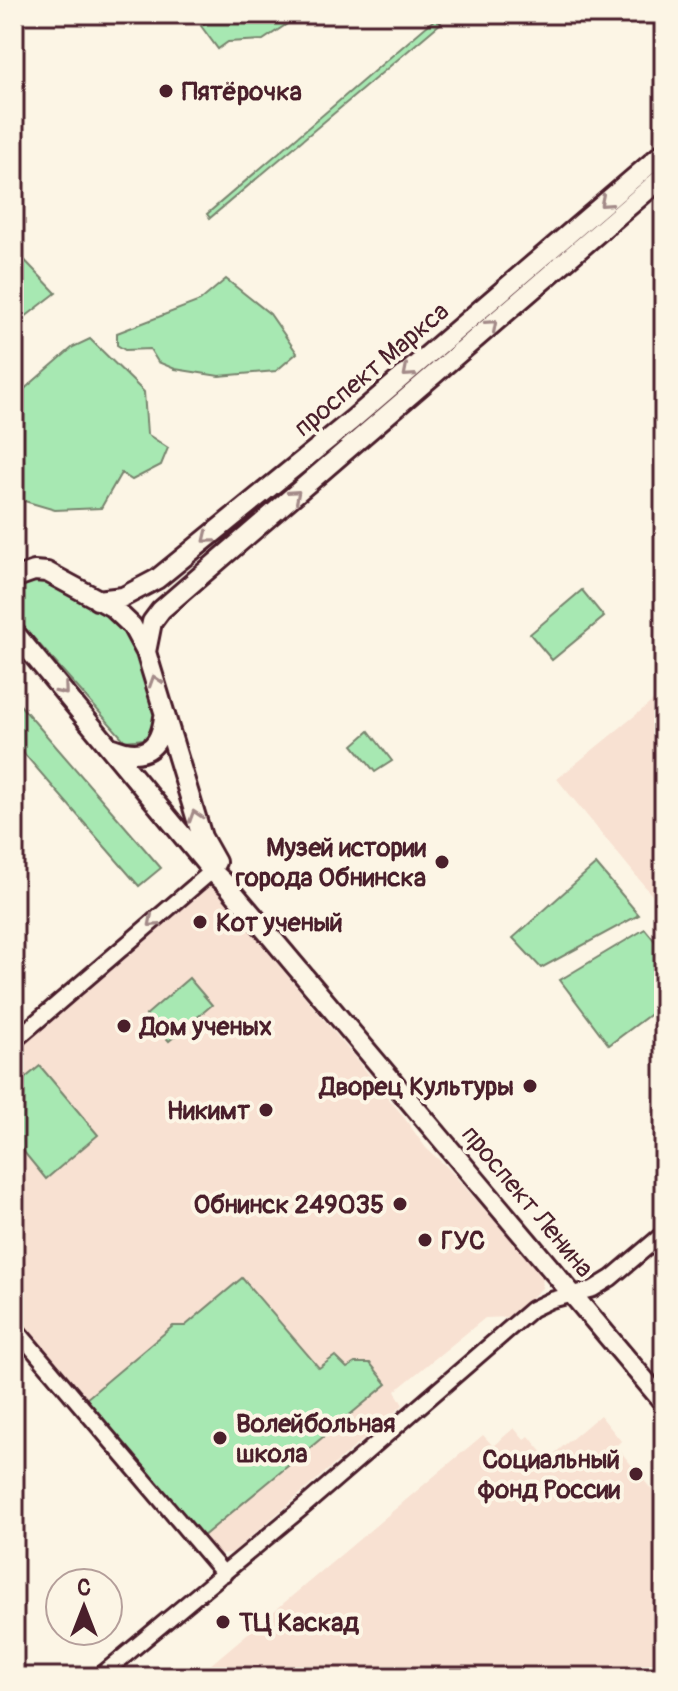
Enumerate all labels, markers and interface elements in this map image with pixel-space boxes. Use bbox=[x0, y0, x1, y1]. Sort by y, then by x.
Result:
place label: Пятёрочка bbox=[182, 76, 302, 108]
marker: Пятёрочка bbox=[157, 82, 175, 100]
one-way arrow bbox=[599, 193, 614, 207]
street label: проспект Маркса bbox=[288, 296, 456, 444]
one-way arrow bbox=[483, 320, 498, 335]
one-way arrow bbox=[402, 362, 417, 377]
one-way arrow bbox=[286, 490, 301, 505]
one-way arrow bbox=[202, 528, 217, 543]
one-way arrow bbox=[148, 675, 164, 689]
one-way arrow bbox=[53, 681, 68, 695]
one-way arrow bbox=[188, 809, 204, 823]
place label: Музей истории города Обнинска bbox=[235, 832, 426, 894]
marker: Музей истории города Обнинска bbox=[433, 853, 451, 871]
place label: Кот ученый bbox=[216, 907, 343, 939]
one-way arrow bbox=[148, 912, 163, 927]
marker: Кот ученый bbox=[191, 913, 209, 931]
place label: Дом ученых bbox=[138, 1011, 272, 1043]
marker: Дом ученых bbox=[115, 1017, 133, 1035]
place label: Дворец Культуры bbox=[318, 1071, 514, 1103]
marker: Дворец Культуры bbox=[521, 1077, 539, 1095]
place label: Никимт bbox=[167, 1095, 251, 1127]
marker: Никимт bbox=[257, 1101, 275, 1119]
street label: проспект Ленина bbox=[454, 1119, 600, 1284]
place label: Обнинск 249035 bbox=[193, 1189, 384, 1221]
marker: Обнинск 249035 bbox=[391, 1195, 409, 1213]
place label: ГУС bbox=[441, 1225, 485, 1257]
marker: ГУС bbox=[416, 1231, 434, 1249]
place label: Волейбольная школа bbox=[236, 1408, 395, 1470]
marker: Волейбольная школа bbox=[211, 1429, 229, 1447]
place label: Социальный фонд России bbox=[477, 1444, 620, 1506]
marker: Социальный фонд России bbox=[627, 1465, 645, 1483]
north arrow bbox=[44, 1567, 124, 1647]
text: С bbox=[77, 1574, 91, 1602]
place label: ТЦ Каскад bbox=[238, 1607, 359, 1639]
marker: ТЦ Каскад bbox=[214, 1613, 232, 1631]

